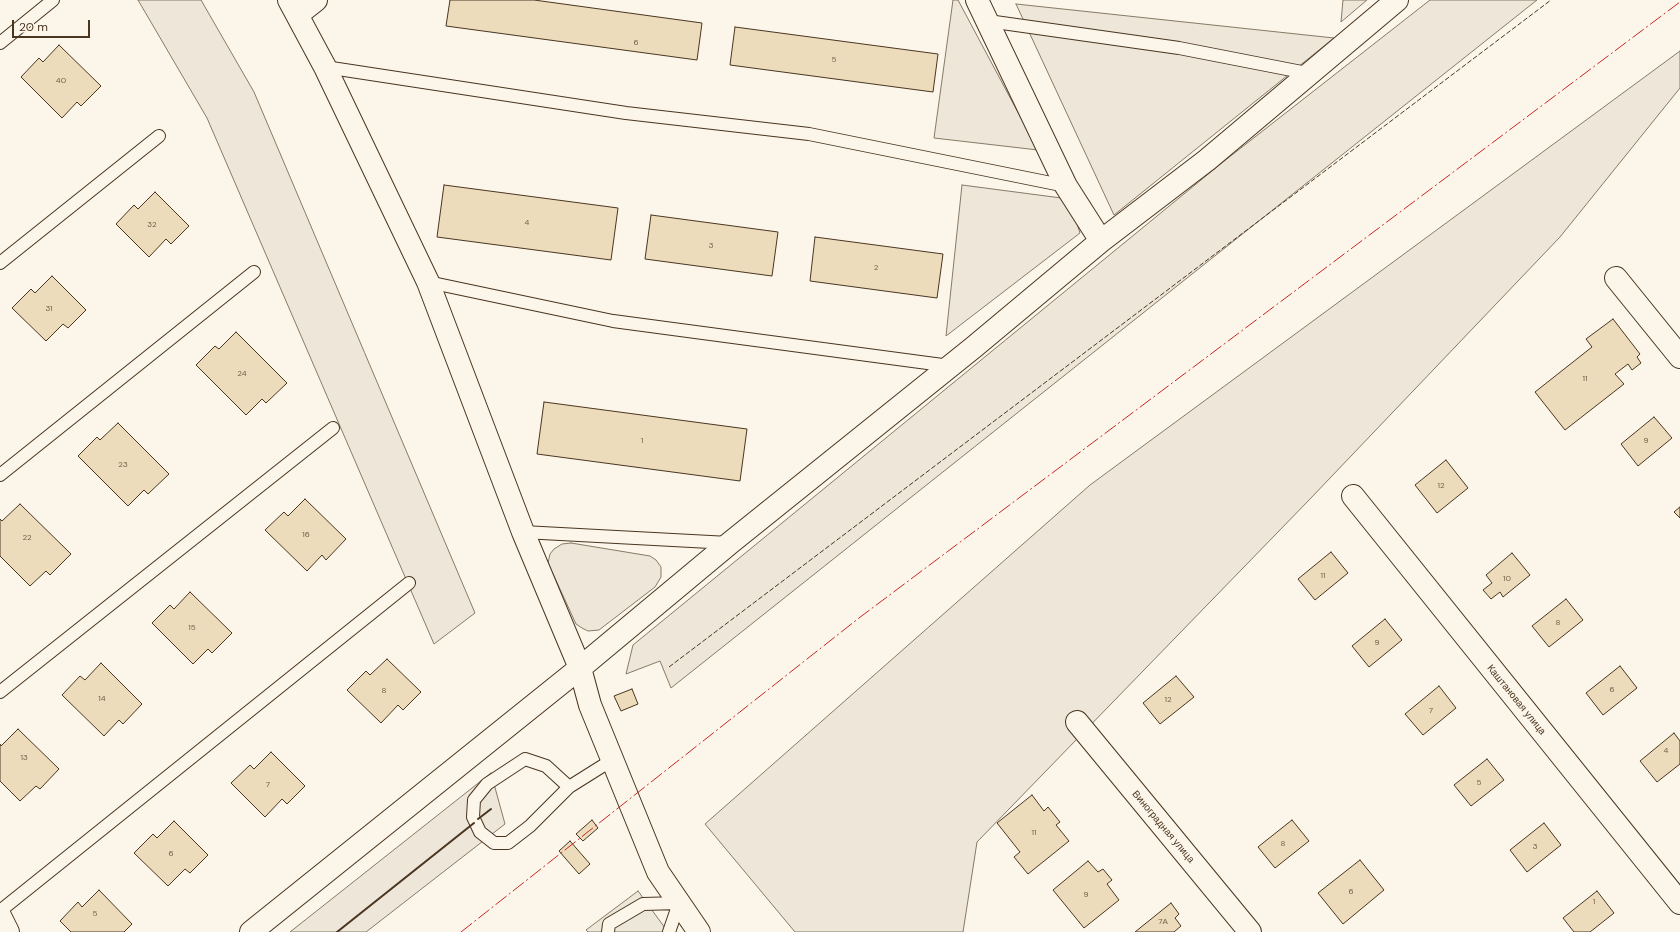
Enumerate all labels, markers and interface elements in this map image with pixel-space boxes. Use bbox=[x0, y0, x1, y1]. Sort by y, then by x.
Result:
scale bar bbox=[14, 12, 92, 38]
text: 20 m bbox=[19, 19, 48, 35]
house number: 6 bbox=[633, 38, 639, 48]
house number: 5 bbox=[832, 55, 836, 65]
house number: 40 bbox=[56, 76, 66, 86]
house number: 4 bbox=[525, 218, 529, 228]
house number: 32 bbox=[147, 220, 157, 230]
house number: 3 bbox=[709, 241, 713, 251]
house number: 2 bbox=[874, 263, 878, 273]
house number: 31 bbox=[45, 304, 53, 314]
house number: 24 bbox=[237, 369, 247, 379]
house number: 11 bbox=[1583, 374, 1587, 384]
house number: 1 bbox=[641, 436, 643, 446]
house number: 9 bbox=[1643, 436, 1649, 446]
house number: 23 bbox=[118, 460, 128, 470]
house number: 12 bbox=[1437, 481, 1445, 491]
house number: 16 bbox=[302, 530, 310, 540]
house number: 22 bbox=[22, 533, 32, 543]
house number: 11 bbox=[1321, 571, 1325, 581]
house number: 10 bbox=[1503, 574, 1511, 584]
house number: 8 bbox=[1556, 618, 1560, 628]
house number: 15 bbox=[188, 623, 196, 633]
house number: 9 bbox=[1374, 638, 1380, 648]
street label: Каштановая улица bbox=[1484, 662, 1548, 738]
house number: 6 bbox=[1609, 685, 1615, 695]
house number: 8 bbox=[382, 686, 386, 696]
house number: 14 bbox=[98, 694, 106, 704]
house number: 12 bbox=[1164, 695, 1172, 705]
house number: 7 bbox=[1429, 706, 1433, 716]
house number: 4 bbox=[1664, 746, 1668, 756]
house number: 13 bbox=[20, 753, 28, 763]
house number: 5 bbox=[1477, 778, 1481, 788]
house number: 7 bbox=[266, 780, 270, 790]
street label: Виноградная улица bbox=[1129, 788, 1197, 866]
house number: 11 bbox=[1032, 828, 1036, 838]
house number: 8 bbox=[1281, 839, 1285, 849]
house number: 3 bbox=[1533, 842, 1537, 852]
house number: 6 bbox=[168, 849, 174, 859]
house number: 6 bbox=[1348, 887, 1354, 897]
house number: 9 bbox=[1083, 890, 1089, 900]
house number: 1 bbox=[1593, 897, 1595, 907]
house number: 5 bbox=[93, 909, 97, 919]
house number: 7А bbox=[1158, 917, 1168, 927]

